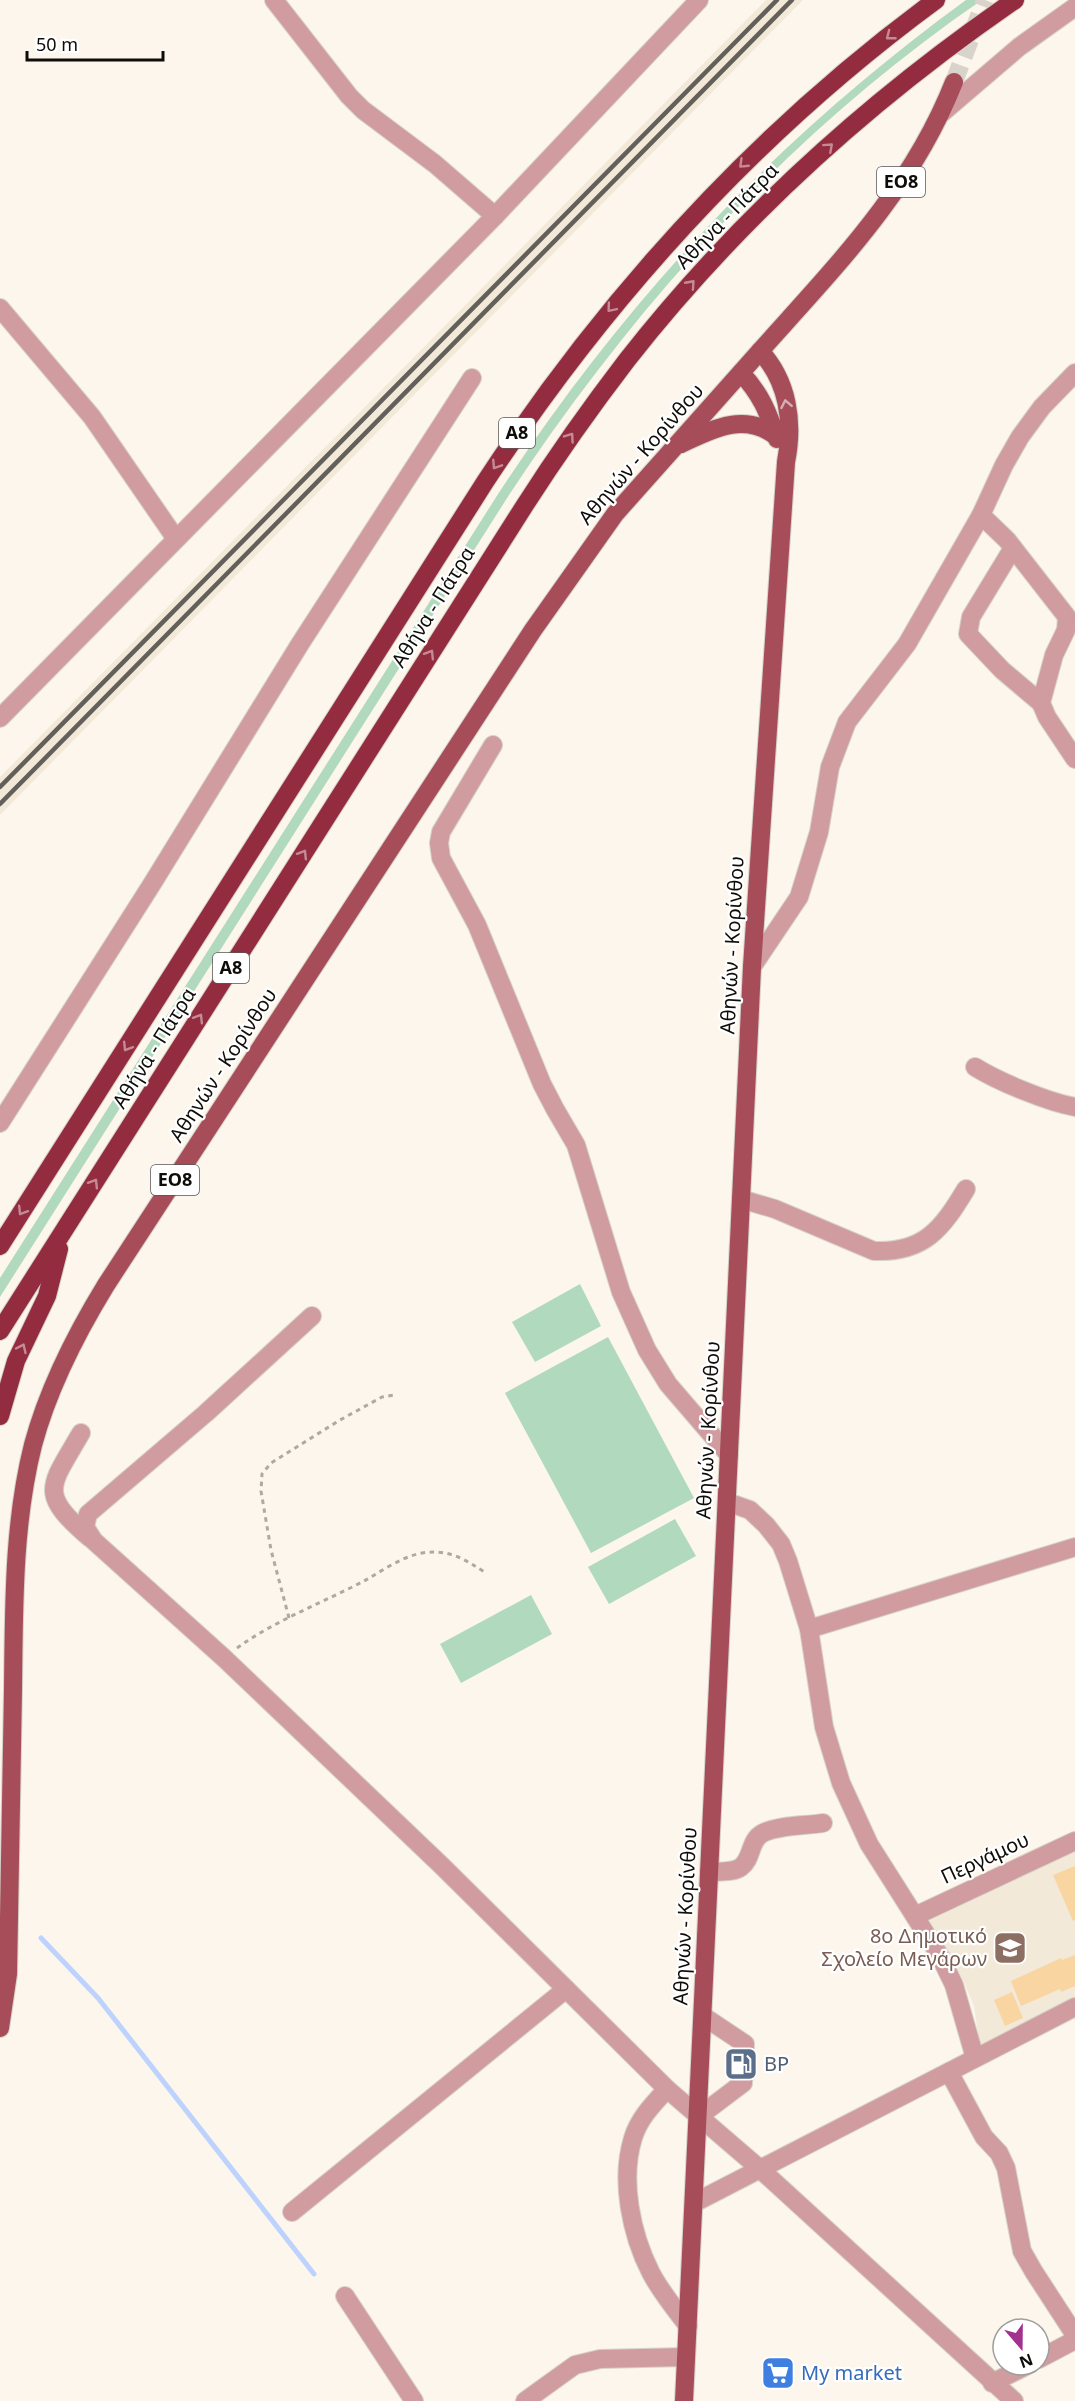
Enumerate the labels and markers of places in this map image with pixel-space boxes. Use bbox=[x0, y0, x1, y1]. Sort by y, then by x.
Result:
place label: 8ο Δημοτικό Σχολείο Μεγάρων bbox=[821, 1922, 987, 1972]
school or university icon: 8ο Δημοτικό Σχολείο Μεγάρων bbox=[992, 1930, 1028, 1966]
fuel station icon: BP bbox=[723, 2046, 759, 2082]
place label: BP bbox=[764, 2050, 789, 2077]
supermarket icon: My market bbox=[760, 2355, 796, 2391]
place label: My market bbox=[801, 2359, 902, 2386]

